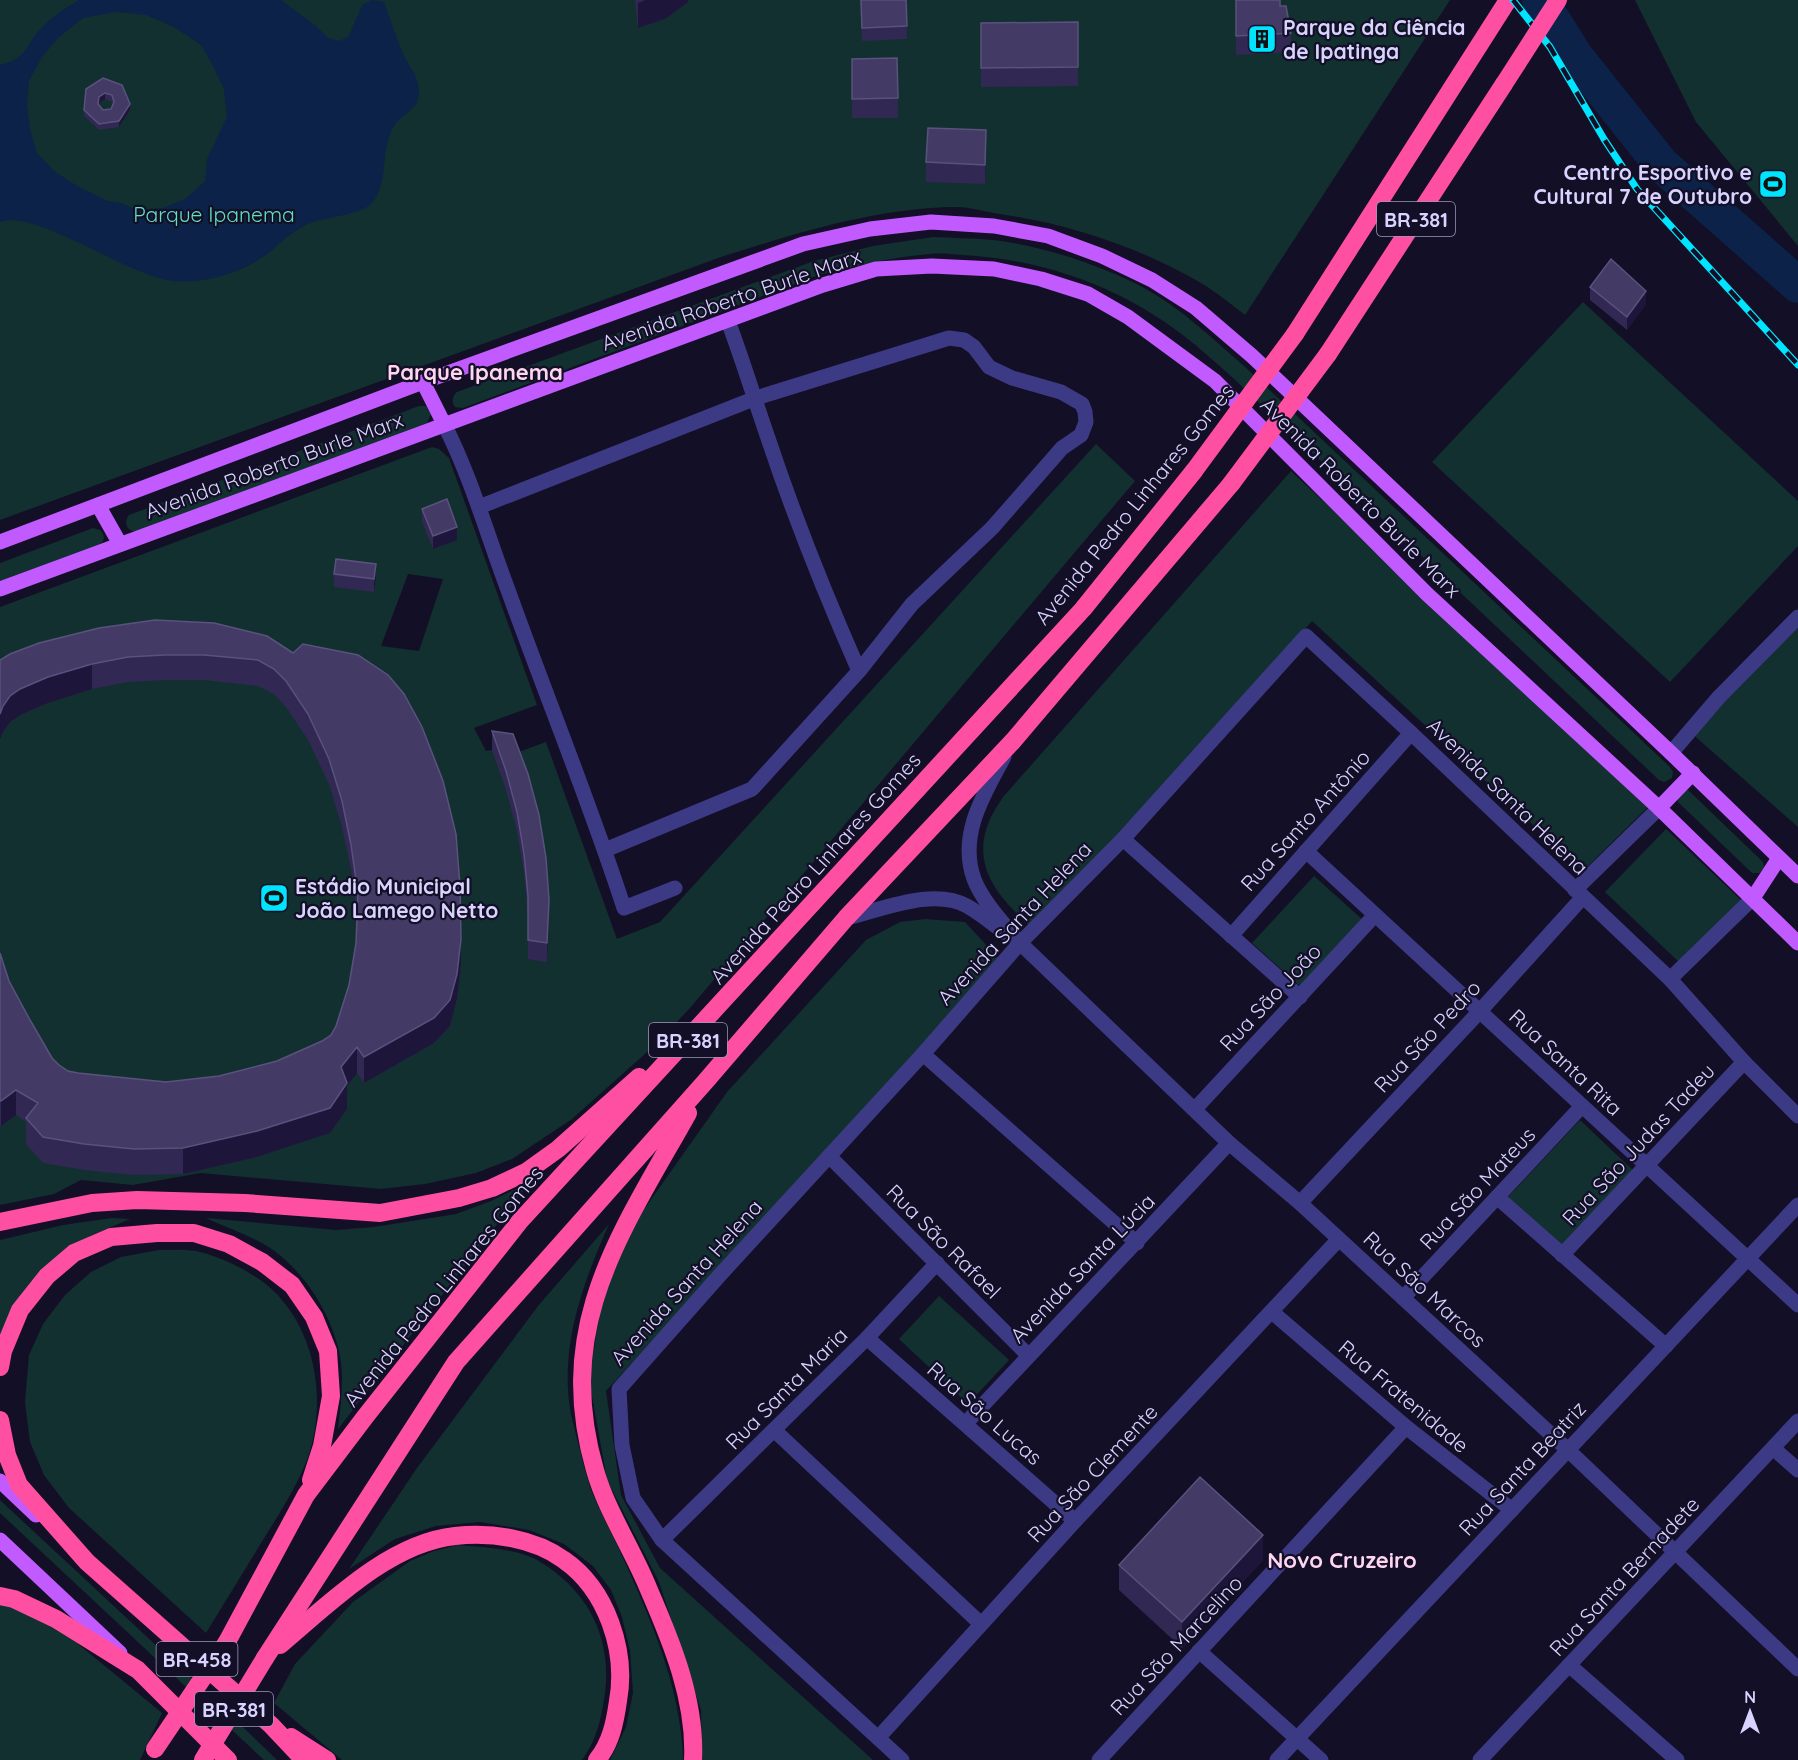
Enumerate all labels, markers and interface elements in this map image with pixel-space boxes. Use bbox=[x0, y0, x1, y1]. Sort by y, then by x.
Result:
place label: Parque da Ciência de Ipatinga bbox=[1283, 14, 1466, 64]
building icon: Parque da Ciência de Ipatinga bbox=[1246, 23, 1278, 55]
place label: Centro Esportivo e Cultural 7 de Outubro bbox=[1533, 159, 1752, 209]
sports icon: Centro Esportivo e Cultural 7 de Outubro bbox=[1757, 168, 1789, 200]
park label: Parque Ipanema bbox=[133, 201, 295, 227]
road number: BR-381 bbox=[1377, 202, 1455, 236]
street label: Avenida Roberto Burle Marx bbox=[598, 242, 864, 356]
district label: Parque Ipanema bbox=[387, 358, 563, 386]
street label: Avenida Pedro Linhares Gomes bbox=[1029, 378, 1239, 630]
street label: Avenida Roberto Burle Marx bbox=[1255, 391, 1467, 603]
street label: Avenida Roberto Burle Marx bbox=[141, 406, 407, 524]
street label: Avenida Santa Helena bbox=[1422, 712, 1594, 880]
street label: Rua Santo Antônio bbox=[1235, 744, 1375, 896]
street label: Avenida Pedro Linhares Gomes bbox=[704, 747, 926, 989]
street label: Avenida Santa Helena bbox=[931, 836, 1097, 1010]
place label: Estádio Municipal João Lamego Netto bbox=[295, 873, 498, 923]
sports icon: Estádio Municipal João Lamego Netto bbox=[258, 882, 290, 914]
street label: Rua São João bbox=[1214, 938, 1326, 1056]
street label: Rua São Pedro bbox=[1368, 974, 1486, 1098]
street label: Rua Santa Rita bbox=[1504, 1003, 1628, 1121]
road number: BR-381 bbox=[649, 1023, 727, 1057]
street label: Rua São Judas Tadeu bbox=[1556, 1058, 1720, 1230]
street label: Rua São Mateus bbox=[1414, 1121, 1540, 1255]
street label: Avenida Pedro Linhares Gomes bbox=[338, 1160, 548, 1412]
street label: Rua São Rafael bbox=[881, 1178, 1007, 1304]
street label: Avenida Santa Lúcia bbox=[1004, 1188, 1160, 1348]
street label: Avenida Santa Helena bbox=[605, 1194, 767, 1370]
street label: Rua São Marcos bbox=[1358, 1225, 1492, 1353]
street label: Rua Santa Maria bbox=[720, 1322, 852, 1454]
street label: Rua Fratenidade bbox=[1334, 1334, 1474, 1458]
street label: Rua São Lucas bbox=[922, 1356, 1048, 1470]
street label: Rua Santa Beatriz bbox=[1453, 1395, 1591, 1541]
street label: Rua São Clemente bbox=[1021, 1399, 1163, 1547]
street label: Rua Santa Bernadete bbox=[1543, 1491, 1705, 1661]
district label: Novo Cruzeiro bbox=[1267, 1546, 1417, 1574]
street label: Rua São Marcelino bbox=[1104, 1570, 1248, 1720]
road number: BR-458 bbox=[156, 1642, 238, 1676]
north arrow bbox=[1720, 1682, 1780, 1742]
text: N bbox=[1744, 1687, 1756, 1707]
road number: BR-381 bbox=[195, 1692, 273, 1726]

